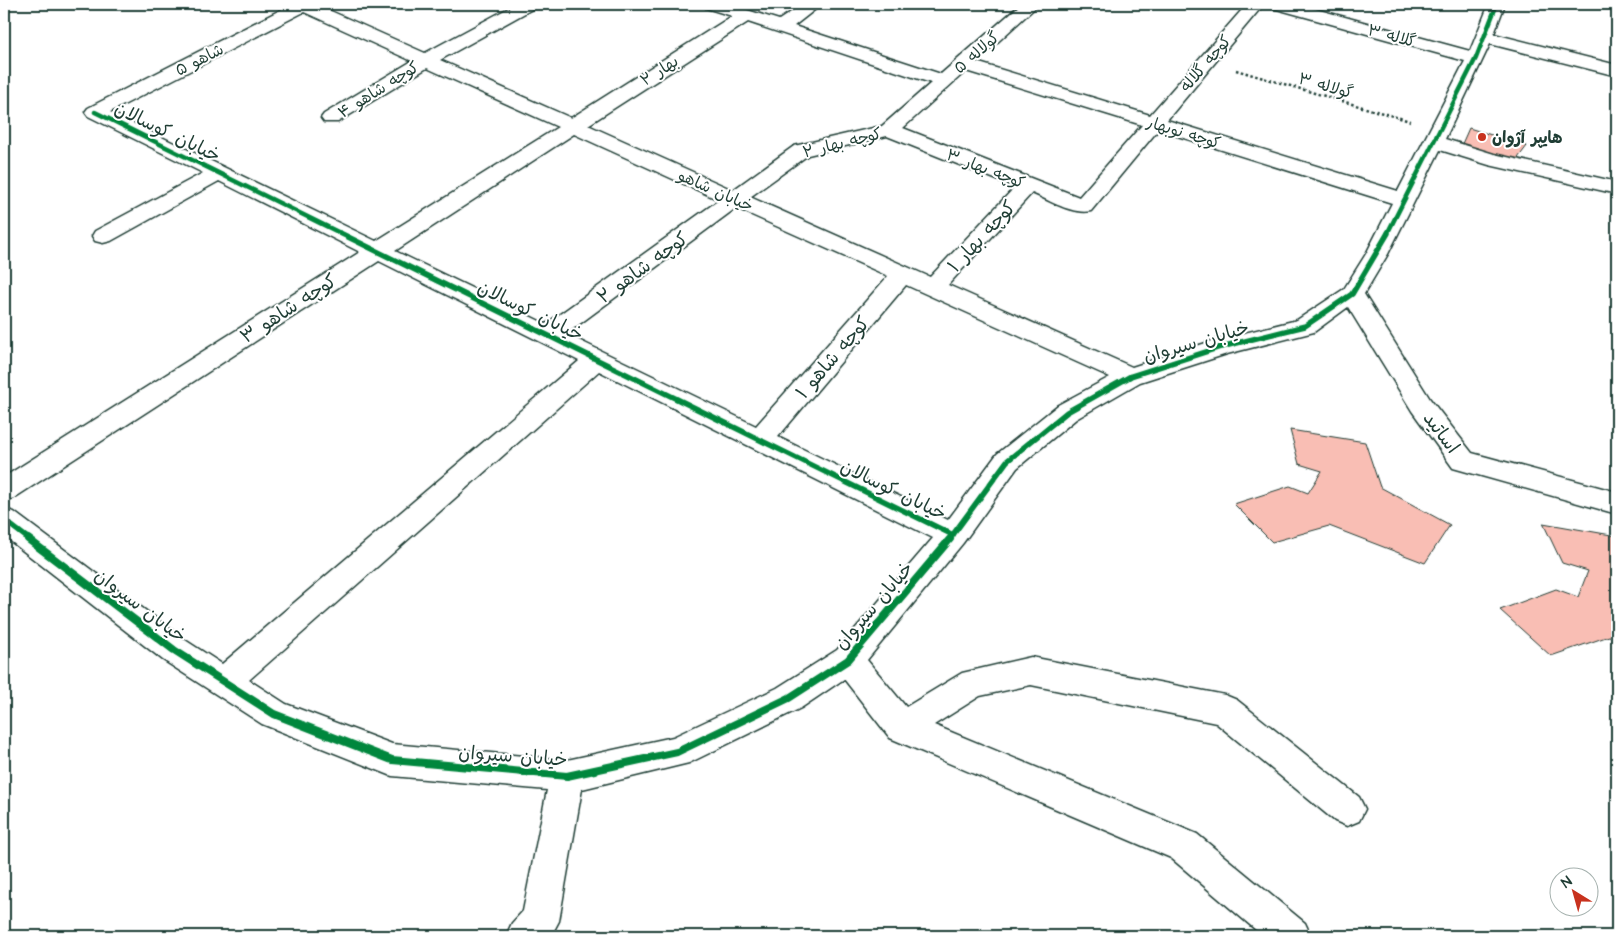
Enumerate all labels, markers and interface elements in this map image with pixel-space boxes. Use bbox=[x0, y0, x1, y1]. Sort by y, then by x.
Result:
street label: گلاله ۳ bbox=[1365, 19, 1418, 53]
street label: گولاله ۵ bbox=[949, 27, 1004, 79]
street label: کوچه گلاله bbox=[1175, 30, 1237, 97]
street label: شاهو ۵ bbox=[171, 38, 227, 81]
street label: بهار ۲ bbox=[636, 50, 683, 91]
street label: کوچه شاهو ۴ bbox=[334, 56, 423, 123]
street label: گولاله ۳ bbox=[1296, 68, 1356, 104]
street label: خیابان کوسالان bbox=[110, 95, 225, 170]
street label: کوچه نوبهار bbox=[1143, 111, 1223, 155]
street label: کوچه بهار ۲ bbox=[800, 123, 884, 163]
place label: هایپر آژوان bbox=[1492, 127, 1563, 149]
marker: هایپر آژوان bbox=[1476, 131, 1488, 143]
street label: کوچه بهار ۳ bbox=[943, 144, 1028, 194]
street label: خیابان شاهو bbox=[673, 164, 757, 217]
street label: کوچه بهار ۱ bbox=[942, 195, 1023, 279]
street label: کوچه شاهو ۲ bbox=[591, 226, 694, 311]
street label: کوچه شاهو ۳ bbox=[235, 268, 342, 351]
street label: خیابان کوسالان bbox=[473, 274, 588, 349]
street label: کوچه شاهو ۱ bbox=[790, 311, 877, 405]
street label: خیابان سیروان bbox=[1140, 314, 1253, 370]
street label: اساتید bbox=[1416, 406, 1466, 460]
street label: خیابان کوسالان bbox=[836, 453, 951, 528]
street label: خیابان سیروان bbox=[828, 556, 920, 656]
street label: خیابان سیروان bbox=[88, 563, 192, 650]
street label: خیابان سیروان bbox=[458, 739, 568, 774]
north arrow bbox=[1548, 868, 1598, 918]
text: N bbox=[1557, 872, 1576, 893]

